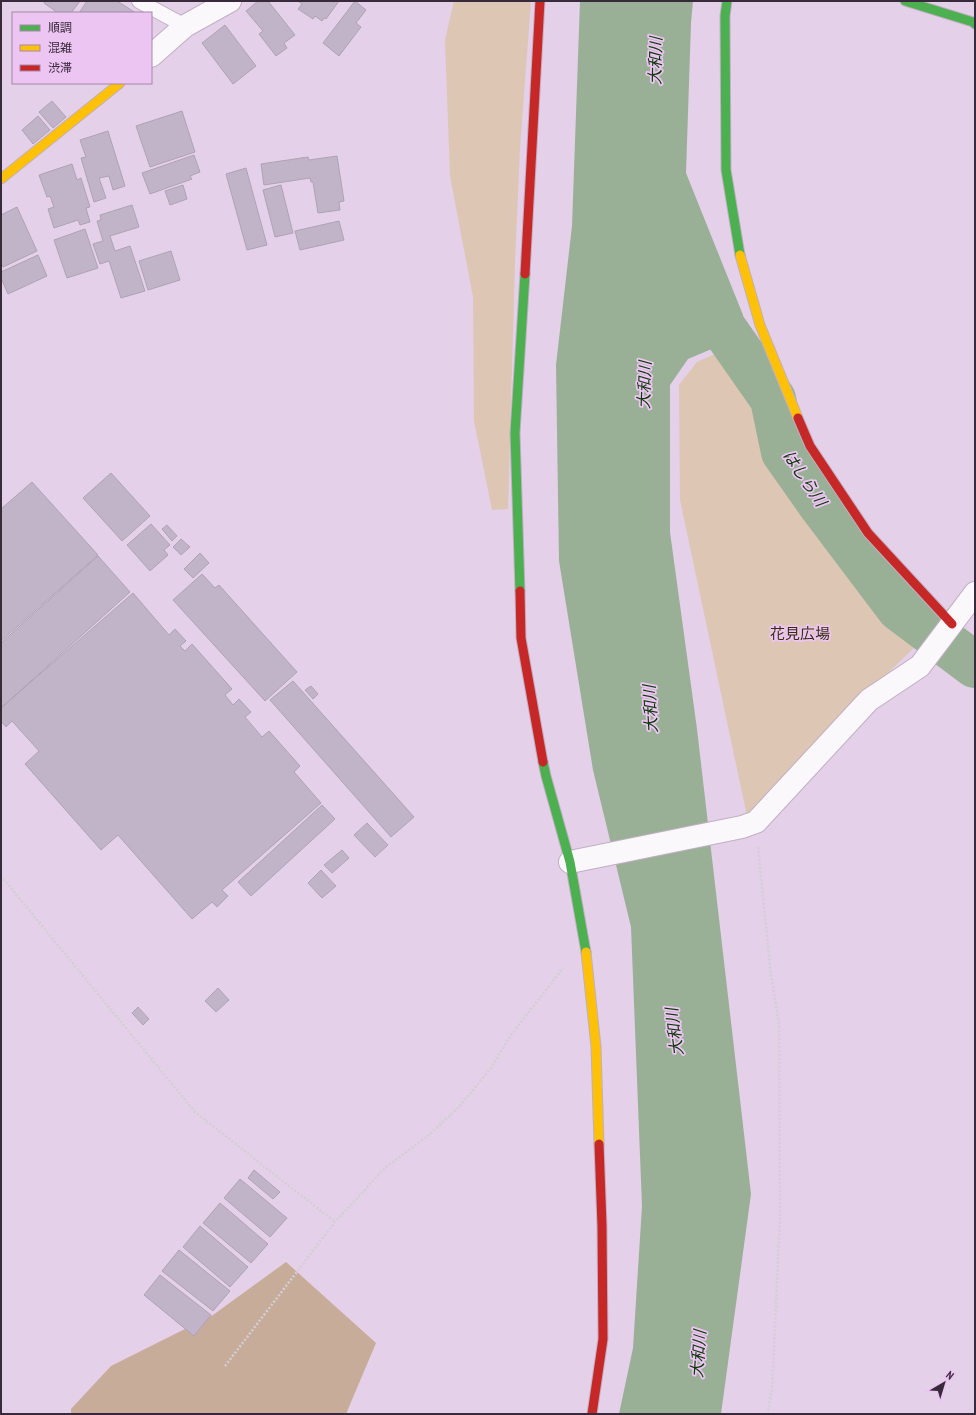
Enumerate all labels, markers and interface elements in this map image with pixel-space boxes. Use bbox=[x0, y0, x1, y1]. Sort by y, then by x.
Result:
legend bbox=[12, 12, 152, 84]
text: 順調 bbox=[48, 20, 72, 35]
water label: 大和川 bbox=[645, 35, 665, 85]
text: 混雑 bbox=[48, 40, 72, 55]
text: 渋滞 bbox=[48, 60, 72, 75]
water label: 大和川 bbox=[633, 359, 655, 409]
water label: はしら川 bbox=[779, 446, 832, 512]
park label: 花見広場 bbox=[770, 624, 830, 643]
water label: 大和川 bbox=[639, 683, 661, 733]
water label: 大和川 bbox=[661, 1005, 687, 1057]
water label: 大和川 bbox=[686, 1327, 710, 1379]
north arrow bbox=[924, 1363, 964, 1403]
text: N bbox=[944, 1368, 957, 1382]

